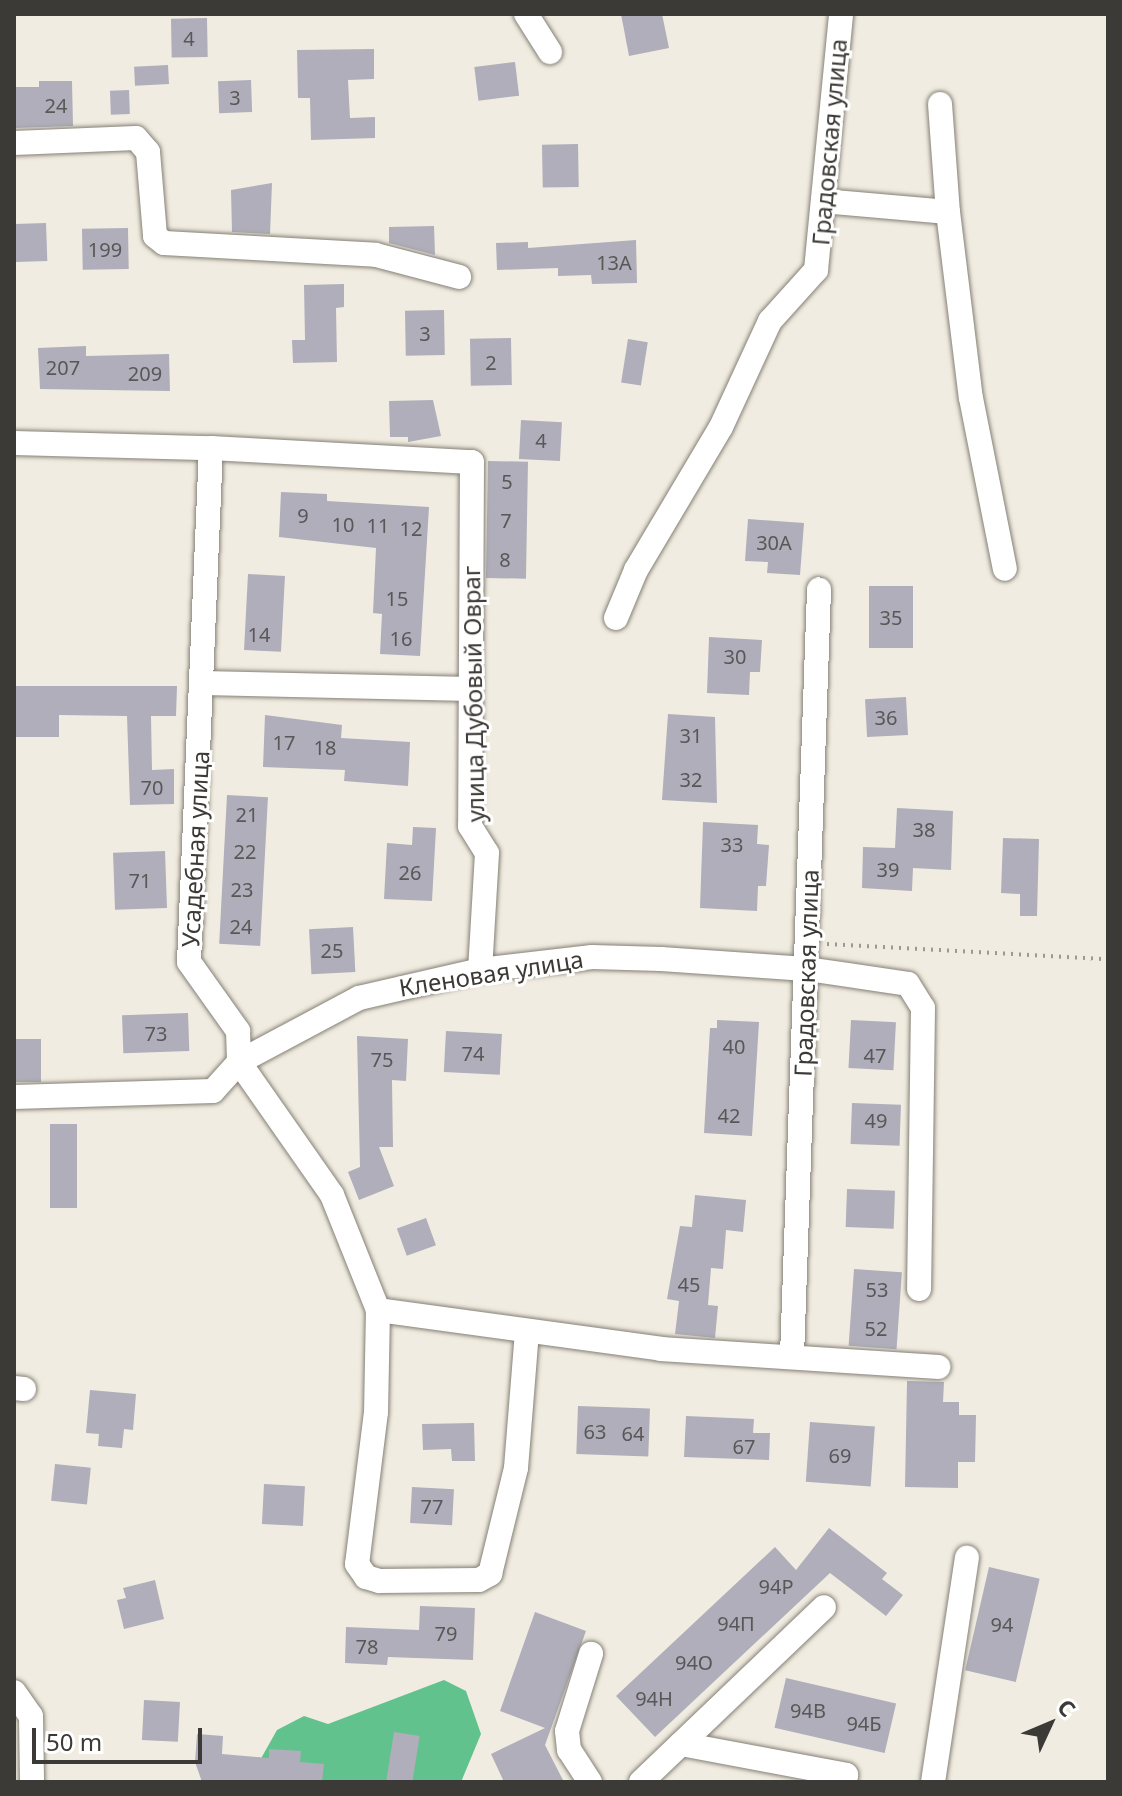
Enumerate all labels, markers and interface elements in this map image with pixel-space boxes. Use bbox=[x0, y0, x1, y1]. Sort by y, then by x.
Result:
house number: 4 bbox=[183, 26, 195, 50]
street label: Градовская улица bbox=[806, 37, 852, 247]
house number: 3 bbox=[229, 85, 241, 109]
house number: 24 bbox=[45, 93, 67, 117]
house number: 199 bbox=[88, 237, 122, 261]
house number: 13А bbox=[596, 250, 632, 274]
house number: 3 bbox=[419, 321, 431, 345]
house number: 2 bbox=[485, 350, 497, 374]
house number: 207 bbox=[46, 355, 80, 379]
house number: 209 bbox=[128, 361, 162, 385]
house number: 4 bbox=[535, 428, 547, 452]
house number: 5 bbox=[501, 469, 513, 493]
house number: 9 bbox=[297, 503, 309, 527]
house number: 7 bbox=[500, 508, 512, 532]
house number: 10 bbox=[332, 512, 354, 536]
house number: 11 bbox=[367, 513, 389, 537]
house number: 12 bbox=[400, 516, 422, 540]
house number: 30А bbox=[756, 530, 792, 554]
house number: 8 bbox=[499, 547, 511, 571]
street label: улица Дубовый Овраг bbox=[456, 566, 490, 822]
house number: 15 bbox=[386, 586, 408, 610]
house number: 35 bbox=[880, 605, 902, 629]
house number: 14 bbox=[248, 622, 270, 646]
house number: 16 bbox=[390, 626, 412, 650]
house number: 30 bbox=[724, 644, 746, 668]
house number: 36 bbox=[875, 705, 897, 729]
house number: 31 bbox=[680, 723, 702, 747]
house number: 17 bbox=[273, 730, 295, 754]
house number: 18 bbox=[314, 735, 336, 759]
street label: Усадебная улица bbox=[175, 750, 215, 948]
house number: 32 bbox=[680, 767, 702, 791]
house number: 70 bbox=[141, 775, 163, 799]
house number: 21 bbox=[236, 802, 258, 826]
house number: 38 bbox=[913, 817, 935, 841]
house number: 33 bbox=[721, 832, 743, 856]
house number: 22 bbox=[234, 839, 256, 863]
house number: 39 bbox=[877, 857, 899, 881]
house number: 26 bbox=[399, 860, 421, 884]
house number: 71 bbox=[129, 868, 151, 892]
street label: Градовская улица bbox=[788, 869, 824, 1077]
house number: 23 bbox=[231, 877, 253, 901]
house number: 24 bbox=[230, 914, 252, 938]
house number: 25 bbox=[321, 938, 343, 962]
street label: Кленовая улица bbox=[397, 944, 585, 1002]
house number: 73 bbox=[145, 1021, 167, 1045]
house number: 40 bbox=[723, 1034, 745, 1058]
house number: 74 bbox=[462, 1041, 484, 1065]
house number: 47 bbox=[864, 1043, 886, 1067]
house number: 75 bbox=[371, 1047, 393, 1071]
house number: 42 bbox=[718, 1103, 740, 1127]
house number: 49 bbox=[865, 1108, 887, 1132]
house number: 45 bbox=[678, 1272, 700, 1296]
house number: 53 bbox=[866, 1277, 888, 1301]
house number: 52 bbox=[865, 1316, 887, 1340]
house number: 63 bbox=[584, 1419, 606, 1443]
house number: 64 bbox=[622, 1421, 644, 1445]
house number: 67 bbox=[733, 1434, 755, 1458]
house number: 69 bbox=[829, 1443, 851, 1467]
house number: 77 bbox=[421, 1494, 443, 1518]
house number: 94Р bbox=[759, 1574, 793, 1598]
house number: 94П bbox=[717, 1611, 755, 1635]
house number: 94 bbox=[991, 1612, 1013, 1636]
house number: 79 bbox=[435, 1621, 457, 1645]
house number: 78 bbox=[356, 1634, 378, 1658]
house number: 94О bbox=[675, 1650, 713, 1674]
north arrow bbox=[1010, 1684, 1090, 1764]
house number: 94Н bbox=[635, 1686, 673, 1710]
text: С bbox=[1052, 1692, 1083, 1723]
house number: 94В bbox=[790, 1698, 826, 1722]
house number: 94Б bbox=[846, 1711, 882, 1735]
scale bar bbox=[36, 1712, 206, 1762]
text: 50 m bbox=[46, 1725, 102, 1758]

